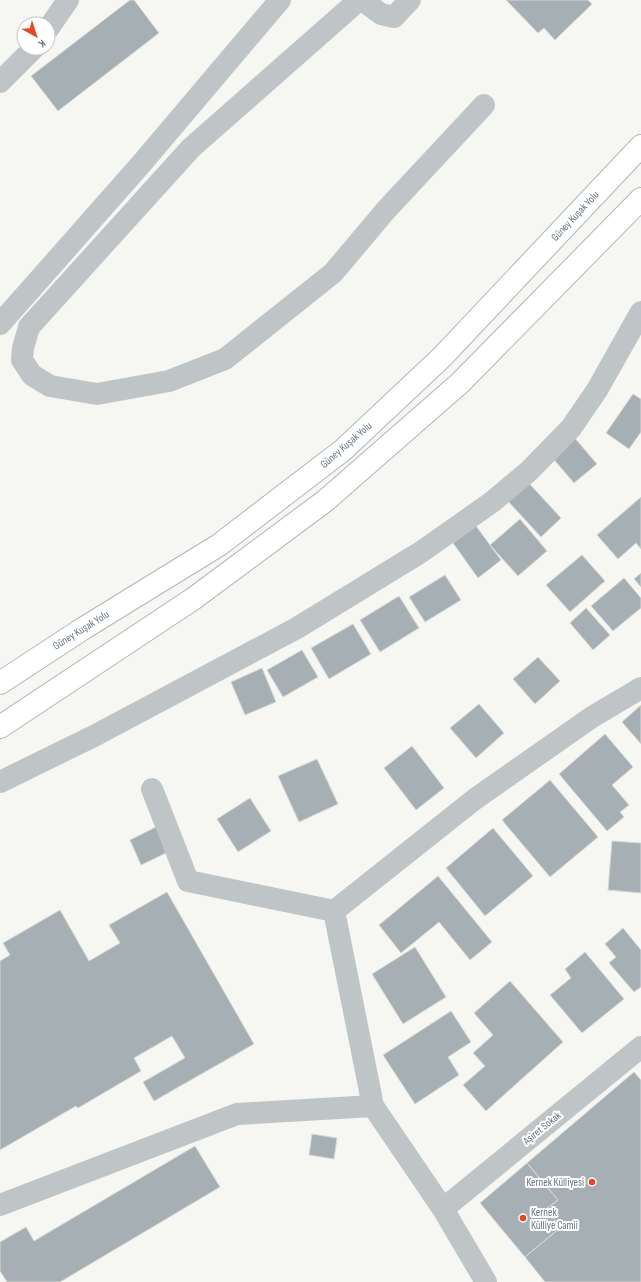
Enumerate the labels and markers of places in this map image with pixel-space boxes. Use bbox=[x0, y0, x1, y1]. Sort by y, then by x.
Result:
place label: Kernek Külliyesi bbox=[526, 1176, 584, 1189]
marker: Kernek Külliyesi bbox=[587, 1177, 597, 1187]
place label: Kernek Külliye Camii bbox=[531, 1206, 578, 1232]
marker: Kernek Külliye Camii bbox=[518, 1213, 528, 1223]

